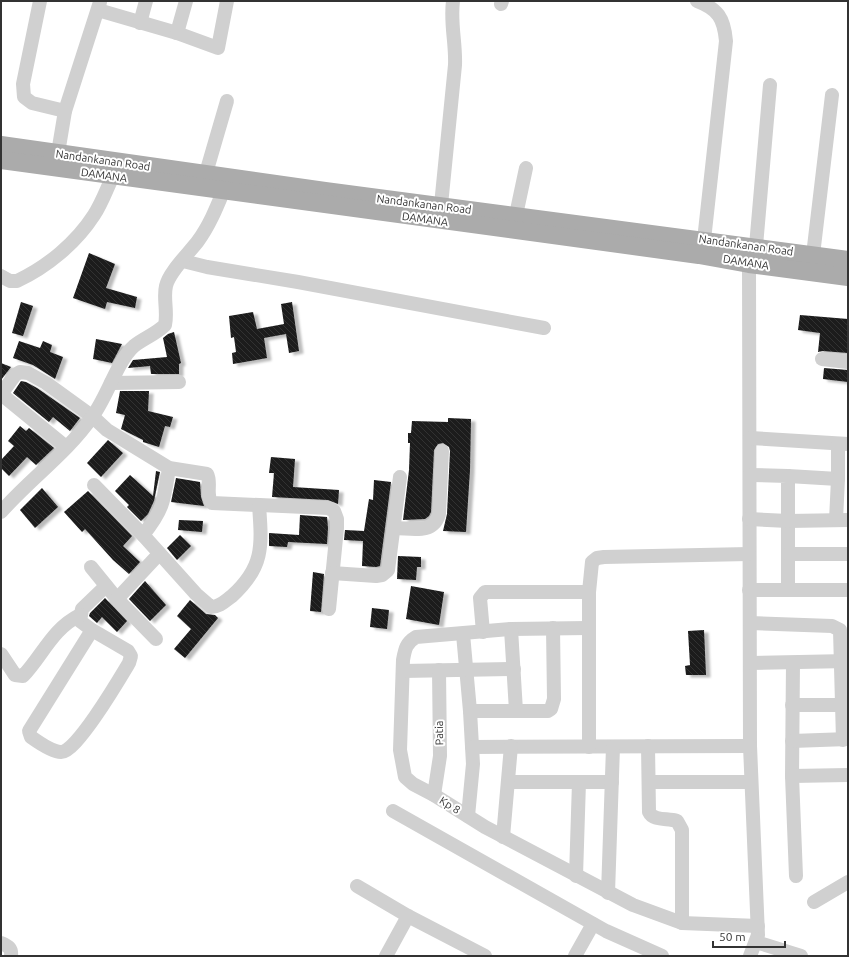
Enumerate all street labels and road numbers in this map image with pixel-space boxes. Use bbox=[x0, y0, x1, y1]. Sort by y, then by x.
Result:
street label: Nandankanan Road bbox=[55, 147, 151, 173]
street label: DAMANA bbox=[80, 166, 129, 184]
street label: Nandankanan Road bbox=[376, 192, 472, 216]
street label: DAMANA bbox=[401, 210, 450, 228]
street label: Nandankanan Road bbox=[698, 232, 794, 258]
street label: DAMANA bbox=[722, 252, 771, 272]
street label: Patia bbox=[433, 720, 445, 746]
street label: Kp 8 bbox=[438, 794, 462, 816]

